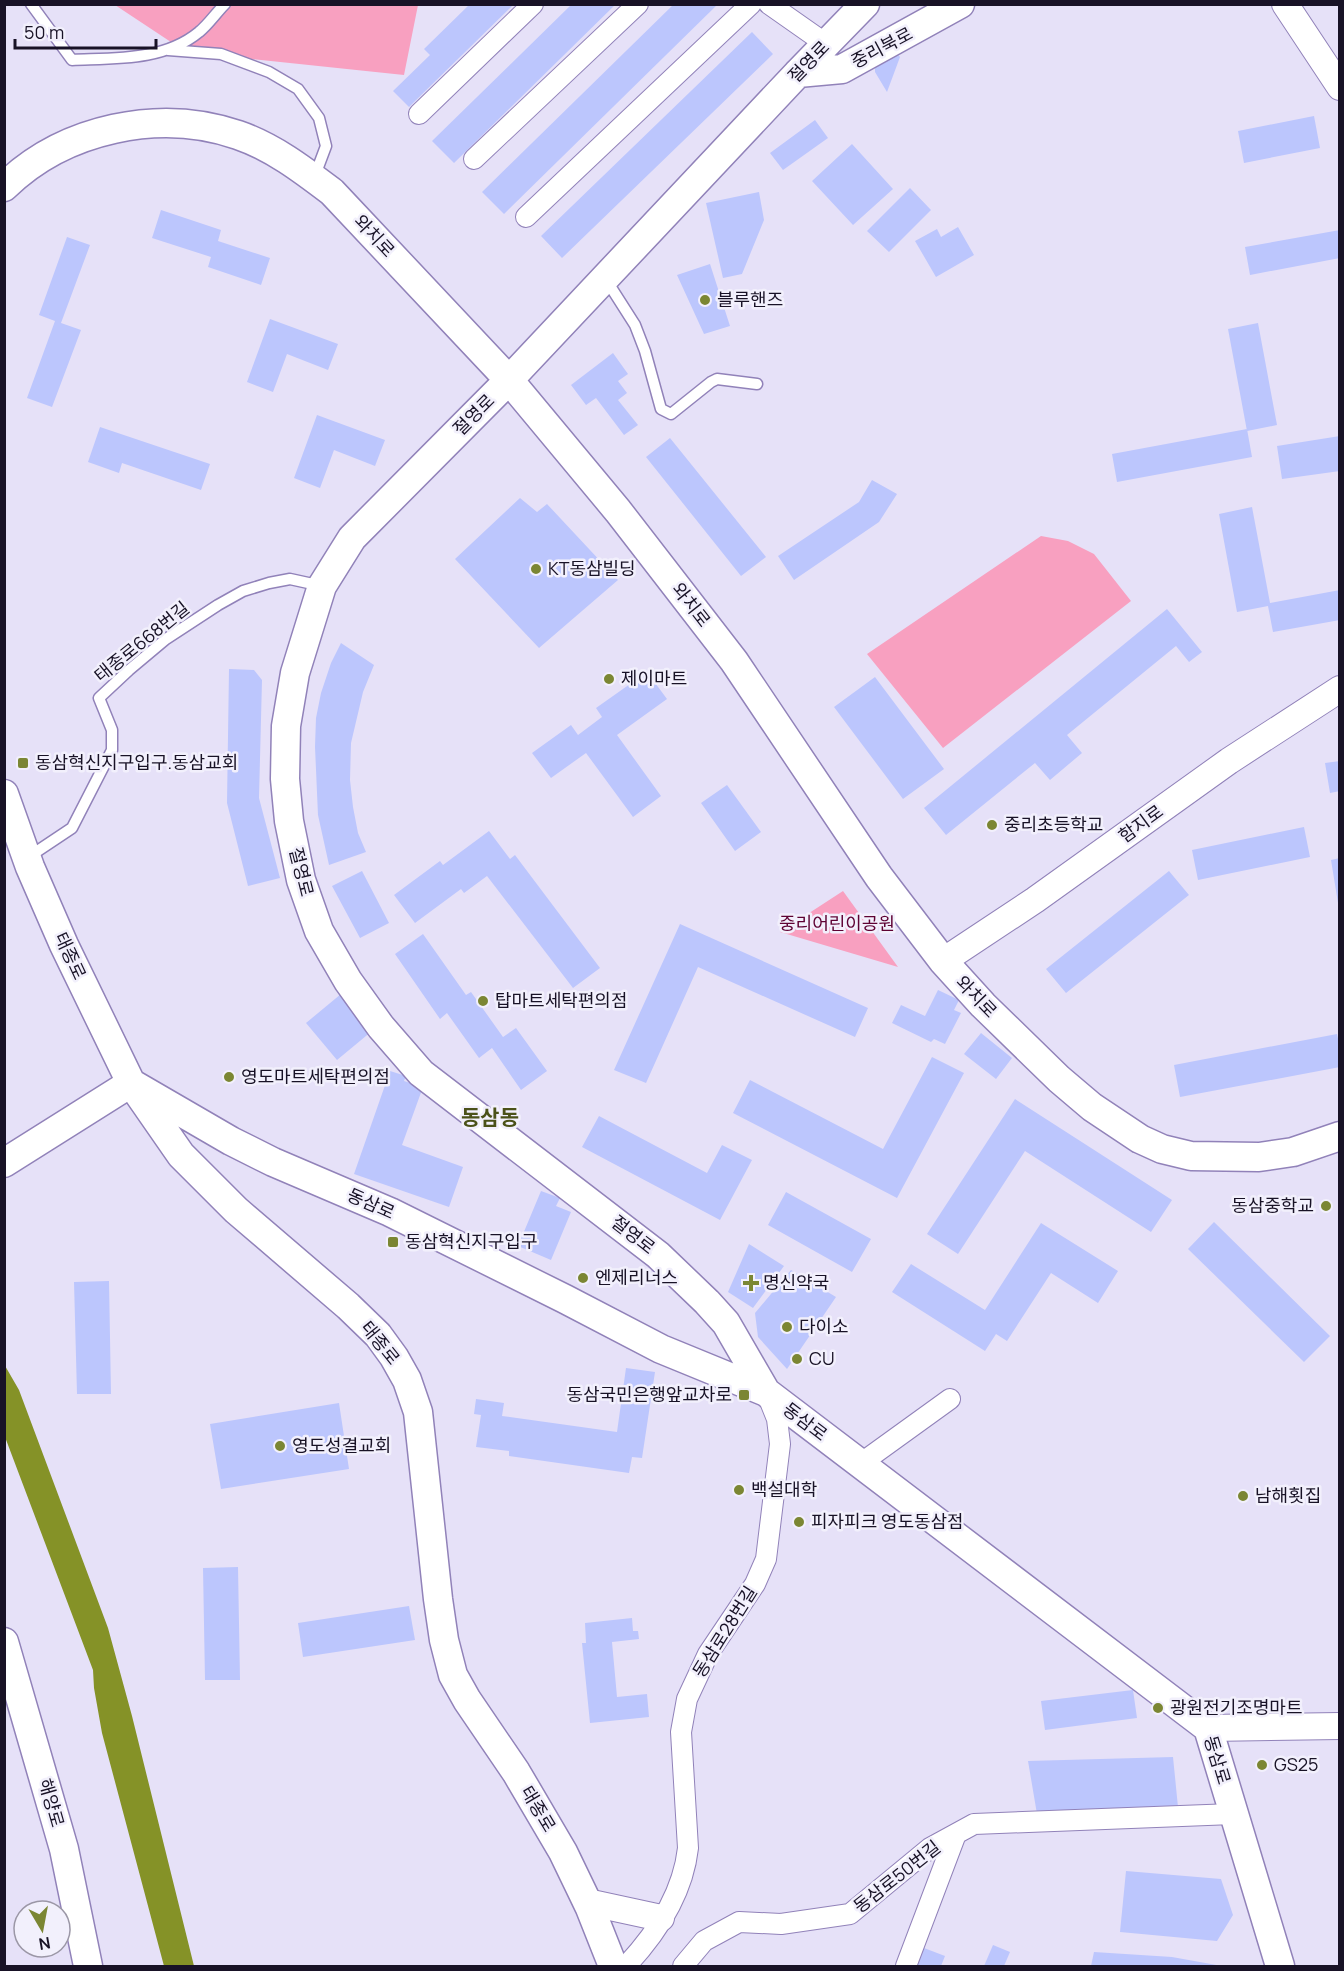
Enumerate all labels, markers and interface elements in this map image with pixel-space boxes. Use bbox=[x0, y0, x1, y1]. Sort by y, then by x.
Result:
scale bar bbox=[15, 12, 156, 50]
text: 50 m bbox=[24, 20, 64, 44]
street label: 중리북로 bbox=[847, 21, 916, 73]
street label: 절영로 bbox=[782, 35, 834, 88]
street label: 와치로 bbox=[349, 209, 400, 262]
place label: 블루핸즈 bbox=[717, 287, 783, 311]
marker: 블루핸즈 bbox=[698, 293, 712, 307]
street label: 절영로 bbox=[447, 388, 499, 440]
place label: KT동삼빌딩 bbox=[548, 556, 636, 580]
marker: KT동삼빌딩 bbox=[529, 562, 543, 576]
street label: 와치로 bbox=[667, 577, 717, 631]
street label: 태종로668번길 bbox=[89, 596, 194, 687]
place label: 제이마트 bbox=[621, 666, 687, 690]
marker: 제이마트 bbox=[602, 672, 616, 686]
place label: 동삼혁신지구입구.동삼교회 bbox=[35, 750, 238, 774]
marker: 동삼혁신지구입구.동삼교회 bbox=[16, 756, 30, 770]
street label: 함지로 bbox=[1113, 799, 1168, 848]
place label: 중리초등학교 bbox=[1004, 812, 1103, 836]
marker: 중리초등학교 bbox=[985, 818, 999, 832]
street label: 절영로 bbox=[284, 845, 320, 899]
park label: 중리어린이공원 bbox=[779, 911, 895, 935]
street label: 태종로 bbox=[50, 928, 92, 983]
street label: 와치로 bbox=[951, 970, 1003, 1023]
place label: 탑마트세탁편의점 bbox=[495, 988, 627, 1012]
marker: 탑마트세탁편의점 bbox=[476, 994, 490, 1008]
place label: 영도마트세탁편의점 bbox=[241, 1064, 390, 1088]
marker: 영도마트세탁편의점 bbox=[222, 1070, 236, 1084]
district label: 동삼동 bbox=[461, 1103, 519, 1131]
street label: 동삼로 bbox=[344, 1182, 399, 1224]
place label: 동삼중학교 bbox=[1231, 1193, 1314, 1217]
marker: 동삼중학교 bbox=[1319, 1199, 1333, 1213]
street label: 절영로 bbox=[607, 1209, 661, 1259]
place label: 동삼혁신지구입구 bbox=[405, 1229, 537, 1253]
marker: 동삼혁신지구입구 bbox=[386, 1235, 400, 1249]
place label: 엔제리너스 bbox=[595, 1265, 678, 1289]
place label: 명신약국 bbox=[763, 1270, 829, 1294]
marker: 엔제리너스 bbox=[576, 1271, 590, 1285]
marker: 명신약국 bbox=[744, 1276, 758, 1290]
place label: 다이소 bbox=[799, 1314, 849, 1338]
street label: 태종로 bbox=[356, 1316, 406, 1369]
marker: 다이소 bbox=[780, 1320, 794, 1334]
place label: CU bbox=[809, 1346, 835, 1370]
marker: CU bbox=[790, 1352, 804, 1366]
place label: 동삼국민은행앞교차로 bbox=[566, 1382, 732, 1406]
marker: 동삼국민은행앞교차로 bbox=[737, 1388, 751, 1402]
street label: 동삼로 bbox=[779, 1397, 833, 1446]
place label: 영도성결교회 bbox=[292, 1433, 391, 1457]
marker: 영도성결교회 bbox=[273, 1439, 287, 1453]
place label: 백설대학 bbox=[751, 1477, 817, 1501]
marker: 백설대학 bbox=[732, 1483, 746, 1497]
place label: 남해횟집 bbox=[1255, 1483, 1321, 1507]
marker: 남해횟집 bbox=[1236, 1489, 1250, 1503]
place label: 피자피크 영도동삼점 bbox=[811, 1509, 964, 1533]
marker: 피자피크 영도동삼점 bbox=[792, 1515, 806, 1529]
street label: 동삼로28번길 bbox=[687, 1581, 762, 1682]
place label: 광원전기조명마트 bbox=[1170, 1695, 1302, 1719]
marker: 광원전기조명마트 bbox=[1151, 1701, 1165, 1715]
street label: 동삼로 bbox=[1199, 1732, 1237, 1787]
place label: GS25 bbox=[1274, 1752, 1318, 1776]
marker: GS25 bbox=[1255, 1758, 1269, 1772]
street label: 해양로 bbox=[34, 1776, 70, 1830]
street label: 태종로 bbox=[516, 1781, 562, 1836]
street label: 동삼로50번길 bbox=[848, 1835, 945, 1918]
north arrow bbox=[12, 1899, 72, 1959]
text: N bbox=[37, 1932, 52, 1956]

